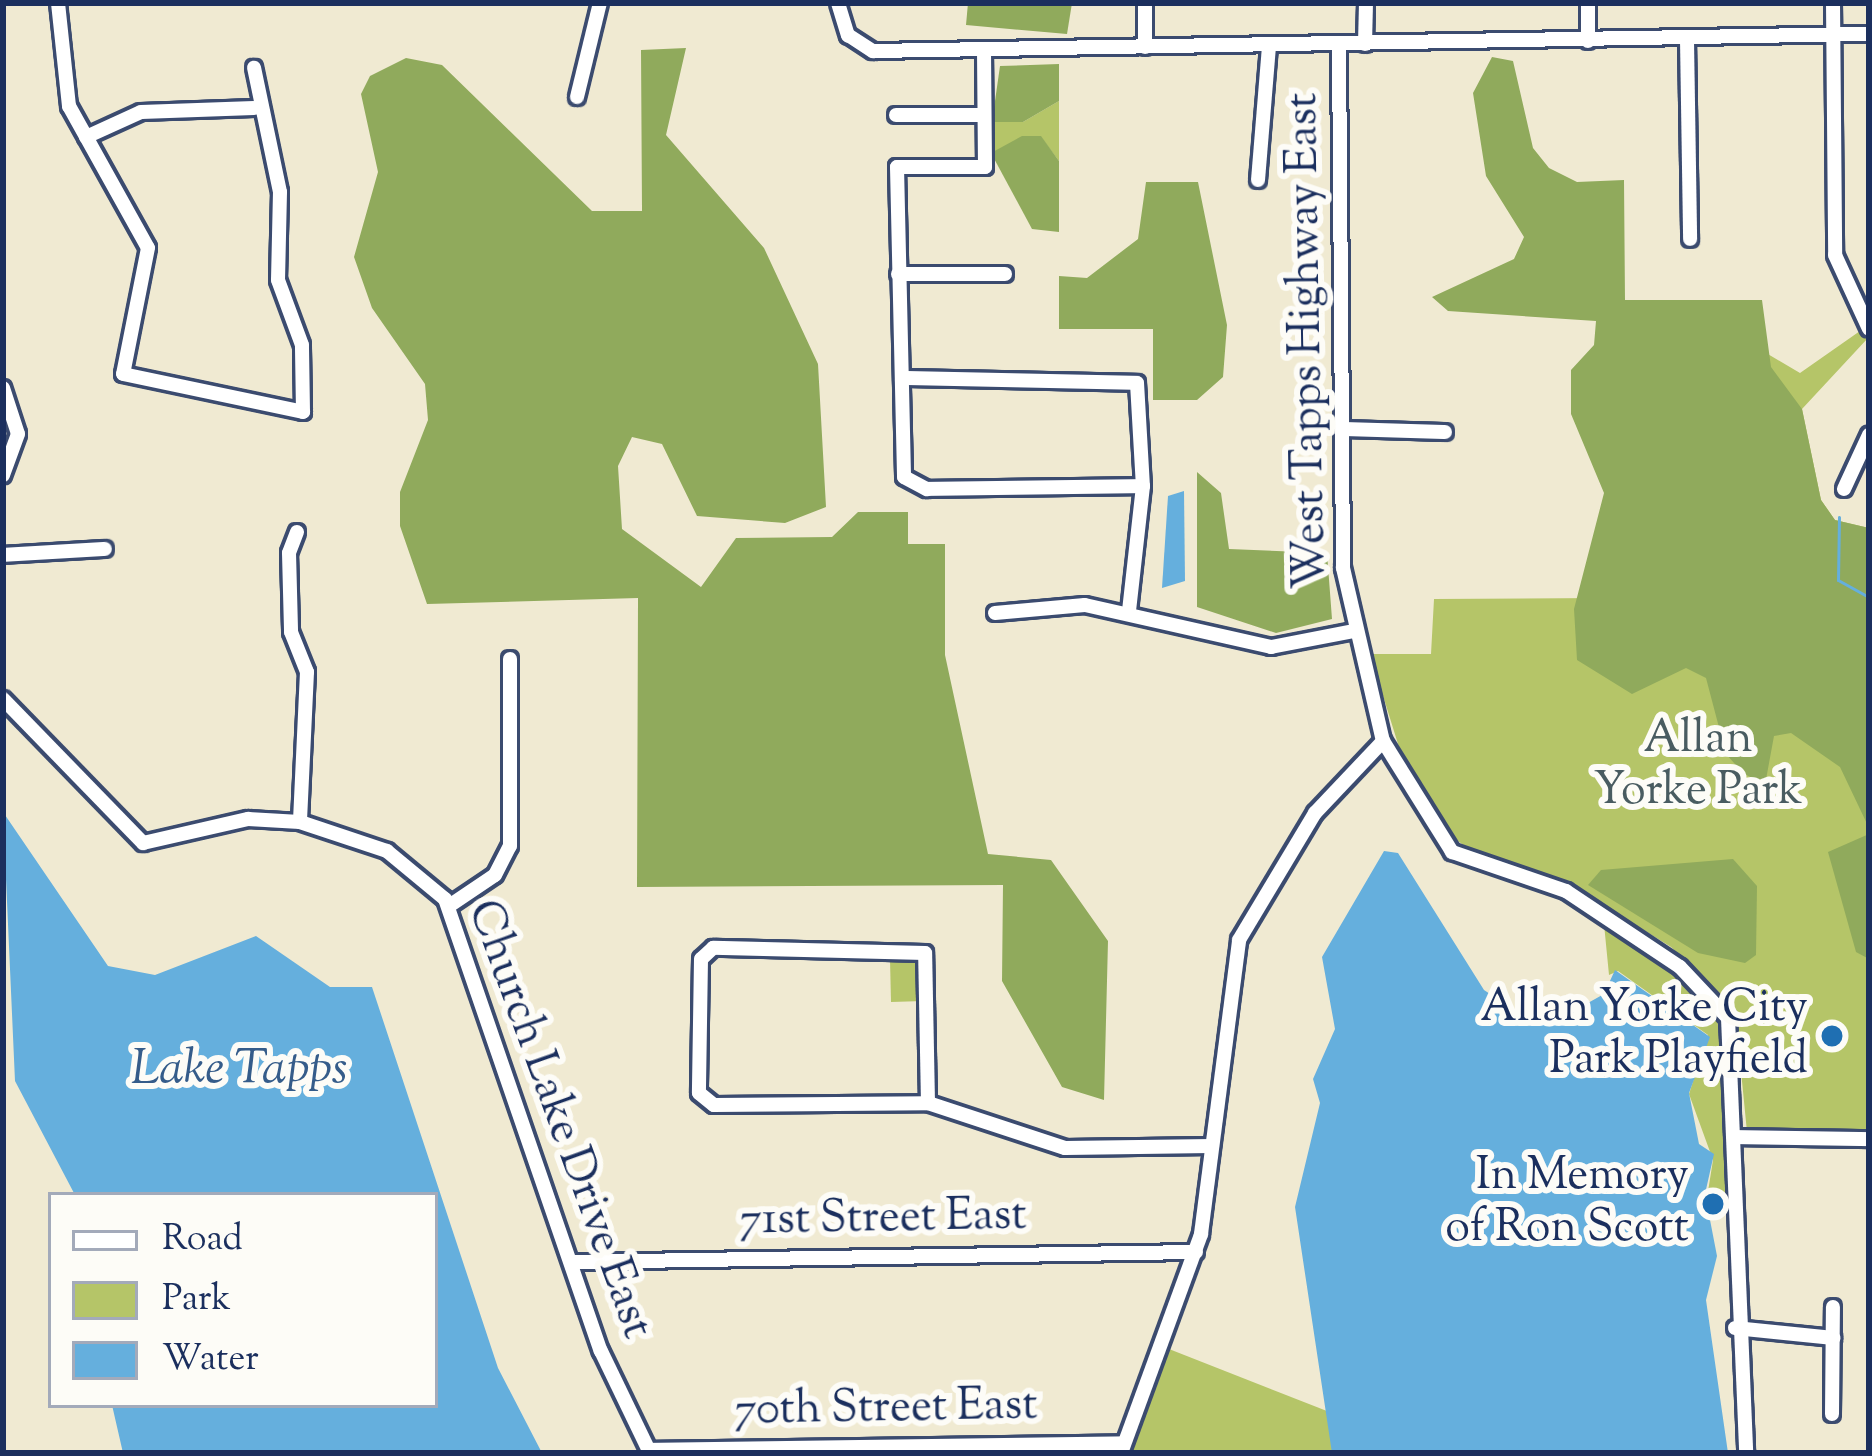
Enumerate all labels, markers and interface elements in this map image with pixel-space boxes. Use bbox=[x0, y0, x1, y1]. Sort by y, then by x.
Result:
street label: West Tapps Highway East bbox=[1278, 92, 1340, 590]
park label: Allan Yorke Park bbox=[1593, 714, 1803, 820]
street label: Church Lake Drive East bbox=[454, 894, 662, 1346]
place label: Allan Yorke City Park Playfield bbox=[1480, 983, 1808, 1089]
marker: Allan Yorke City Park Playfield bbox=[1819, 1023, 1845, 1049]
water label: Lake Tapps bbox=[131, 1042, 347, 1100]
place label: In Memory of Ron Scott bbox=[1445, 1151, 1689, 1257]
street label: 71st Street East bbox=[739, 1190, 1027, 1250]
marker: In Memory of Ron Scott bbox=[1700, 1191, 1726, 1217]
legend bbox=[48, 1192, 438, 1408]
text: Road bbox=[162, 1214, 243, 1266]
text: Park bbox=[162, 1274, 231, 1326]
text: Water bbox=[162, 1334, 259, 1386]
street label: 70th Street East bbox=[734, 1380, 1038, 1440]

